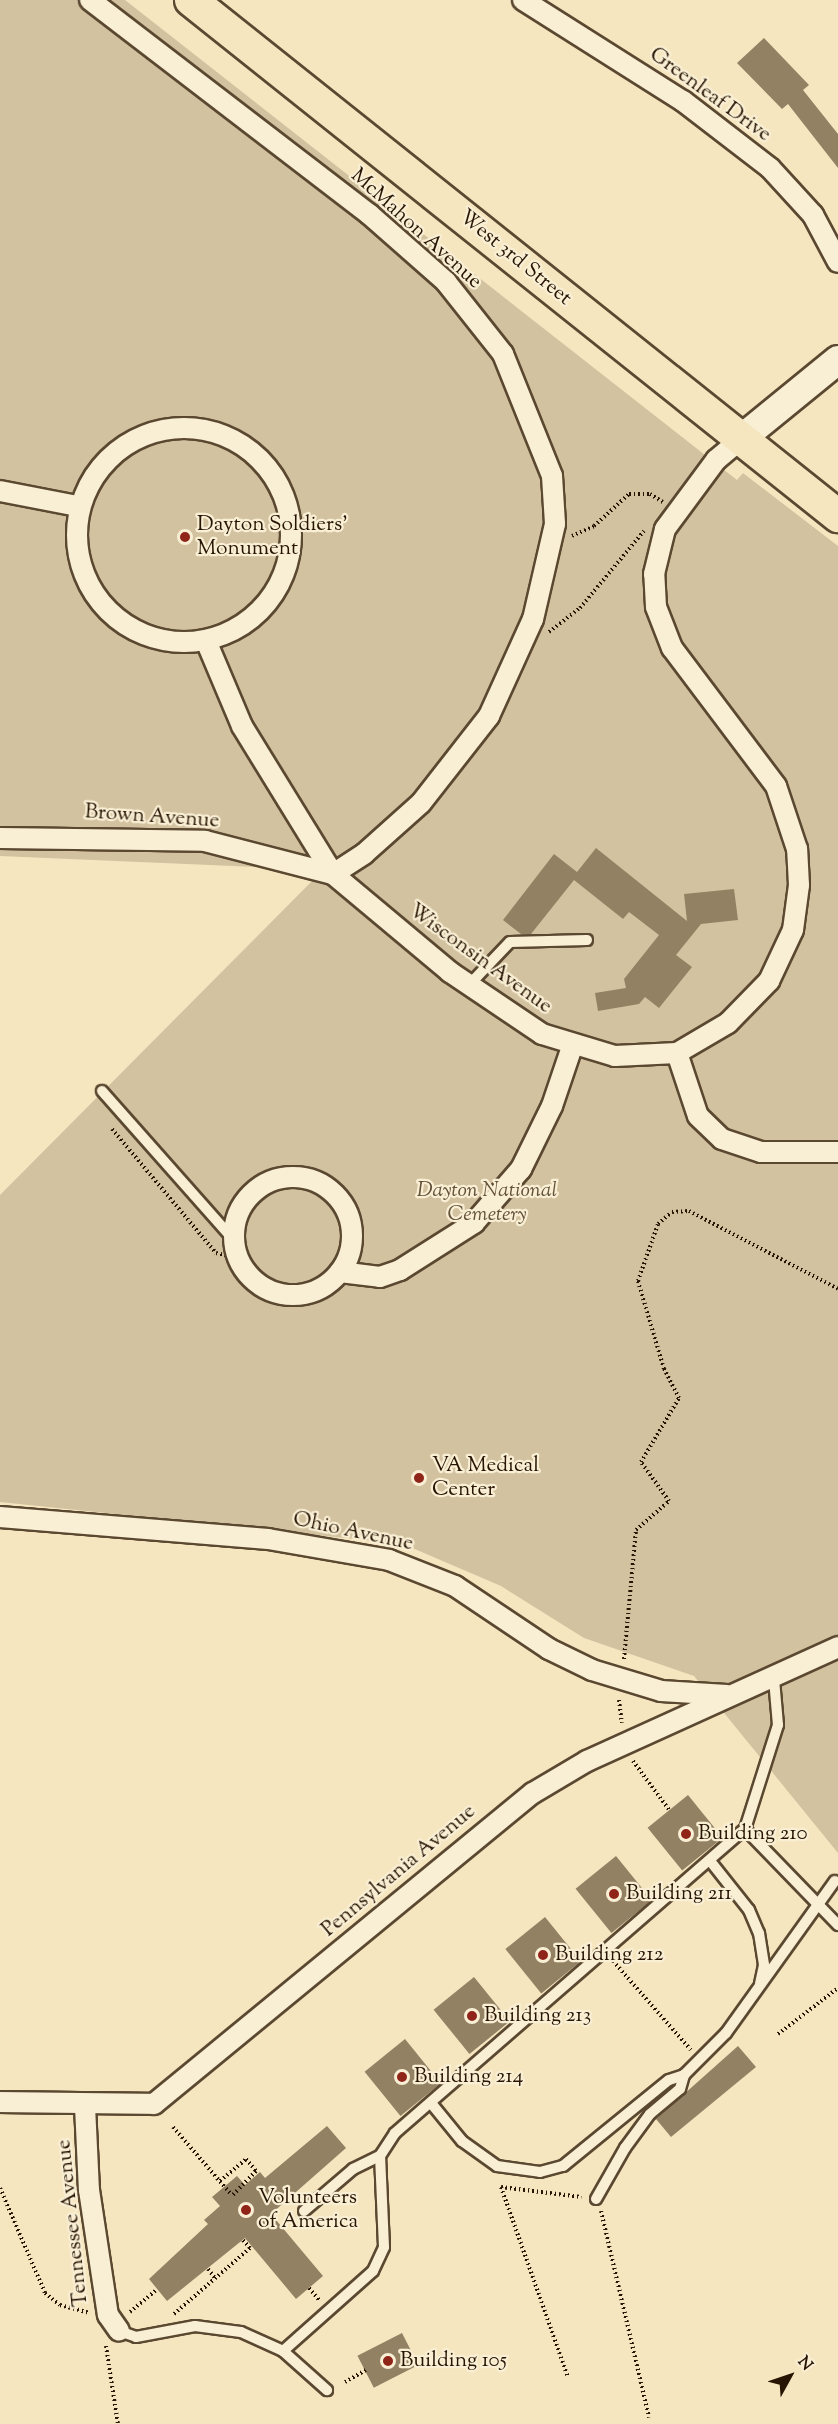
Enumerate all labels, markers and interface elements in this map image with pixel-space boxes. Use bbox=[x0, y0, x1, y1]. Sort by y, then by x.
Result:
street label: Greenleaf Drive bbox=[644, 42, 776, 148]
street label: McMahon Avenue bbox=[345, 163, 487, 295]
street label: West 3rd Street bbox=[454, 205, 576, 311]
place label: Dayton Soldiers’ Monument bbox=[197, 512, 348, 562]
marker: Dayton Soldiers’ Monument bbox=[178, 530, 192, 544]
street label: Brown Avenue bbox=[84, 800, 220, 834]
street label: Wisconsin Avenue bbox=[403, 899, 557, 1019]
park label: Dayton National Cemetery bbox=[417, 1178, 557, 1228]
place label: VA Medical Center bbox=[432, 1453, 539, 1503]
marker: VA Medical Center bbox=[410, 1469, 428, 1487]
street label: Ohio Avenue bbox=[291, 1507, 415, 1557]
street label: Pennsylvania Avenue bbox=[317, 1799, 481, 1943]
place label: Building 210 bbox=[698, 1821, 808, 1847]
marker: Building 210 bbox=[679, 1827, 693, 1841]
place label: Building 211 bbox=[626, 1881, 732, 1907]
marker: Building 211 bbox=[607, 1887, 621, 1901]
place label: Building 212 bbox=[555, 1942, 663, 1968]
marker: Building 212 bbox=[536, 1948, 550, 1962]
place label: Building 213 bbox=[484, 2003, 591, 2029]
marker: Building 213 bbox=[465, 2009, 479, 2023]
place label: Building 214 bbox=[414, 2064, 523, 2090]
marker: Building 214 bbox=[395, 2070, 409, 2084]
street label: Tennessee Avenue bbox=[52, 2138, 94, 2308]
place label: Volunteers of America bbox=[258, 2185, 358, 2235]
marker: Volunteers of America bbox=[239, 2203, 253, 2217]
north arrow bbox=[760, 2346, 820, 2406]
place label: Building 105 bbox=[400, 2348, 507, 2374]
text: N bbox=[791, 2352, 817, 2376]
marker: Building 105 bbox=[381, 2354, 395, 2368]

